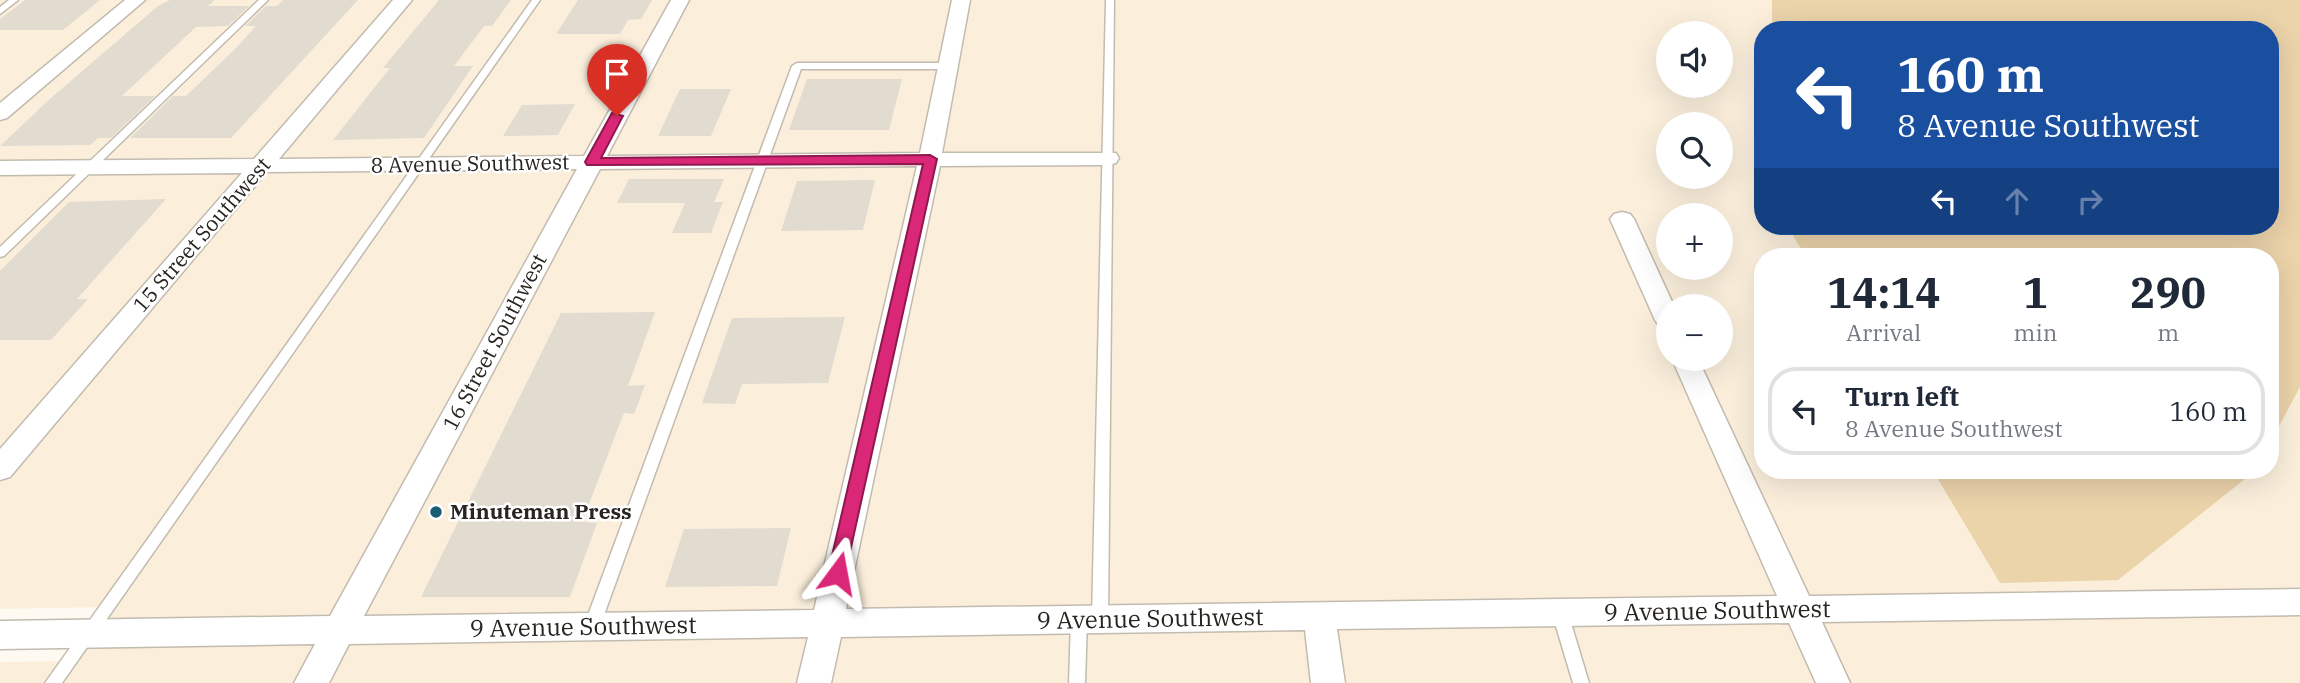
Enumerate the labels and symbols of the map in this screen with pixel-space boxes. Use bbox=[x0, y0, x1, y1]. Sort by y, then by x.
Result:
pin bbox=[587, 44, 647, 116]
street label: 8 Avenue Southwest bbox=[370, 147, 570, 179]
street label: 15 Street Southwest bbox=[126, 151, 276, 318]
street label: 16 Street Southwest bbox=[436, 248, 553, 435]
place label: Minuteman Press bbox=[450, 497, 632, 525]
marker: Minuteman Press bbox=[428, 504, 444, 520]
position arrow bbox=[801, 536, 875, 610]
street label: 9 Avenue Southwest bbox=[1603, 592, 1831, 628]
street label: 9 Avenue Southwest bbox=[1036, 600, 1264, 636]
street label: 9 Avenue Southwest bbox=[469, 608, 697, 644]

